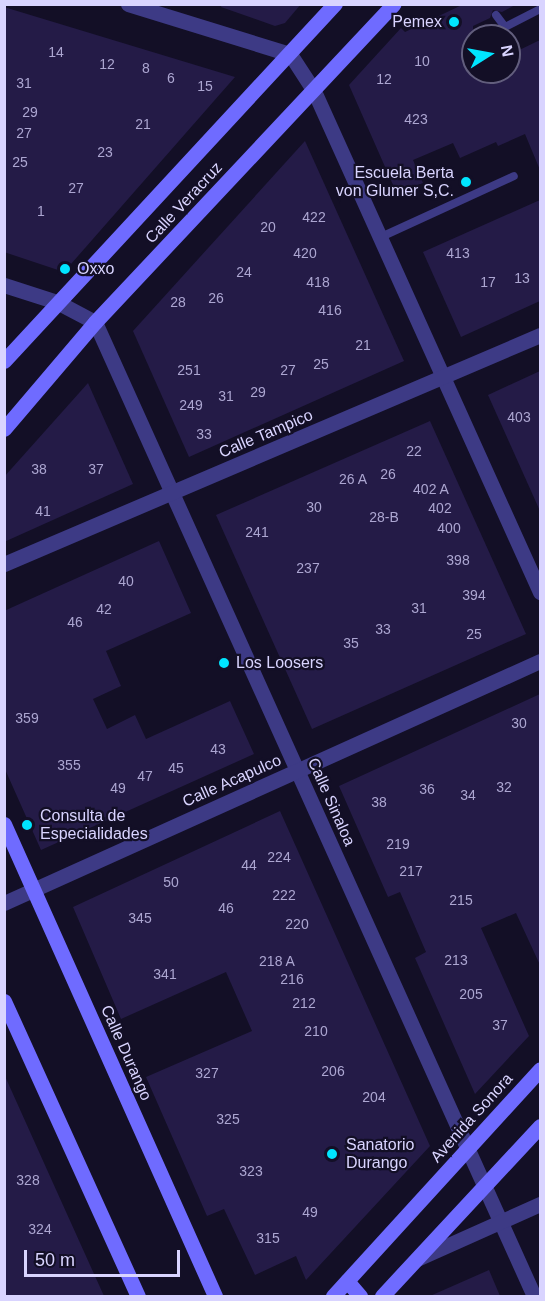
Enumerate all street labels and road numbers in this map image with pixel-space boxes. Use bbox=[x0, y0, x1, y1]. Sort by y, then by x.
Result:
street label: Calle Veracruz bbox=[141, 158, 227, 248]
street label: Calle Tampico bbox=[216, 406, 316, 462]
street label: Calle Acapulco bbox=[179, 751, 285, 811]
street label: Calle Sinaloa bbox=[303, 755, 359, 849]
street label: Calle Durango bbox=[96, 1002, 156, 1104]
street label: Avenida Sonora bbox=[427, 1069, 517, 1167]

